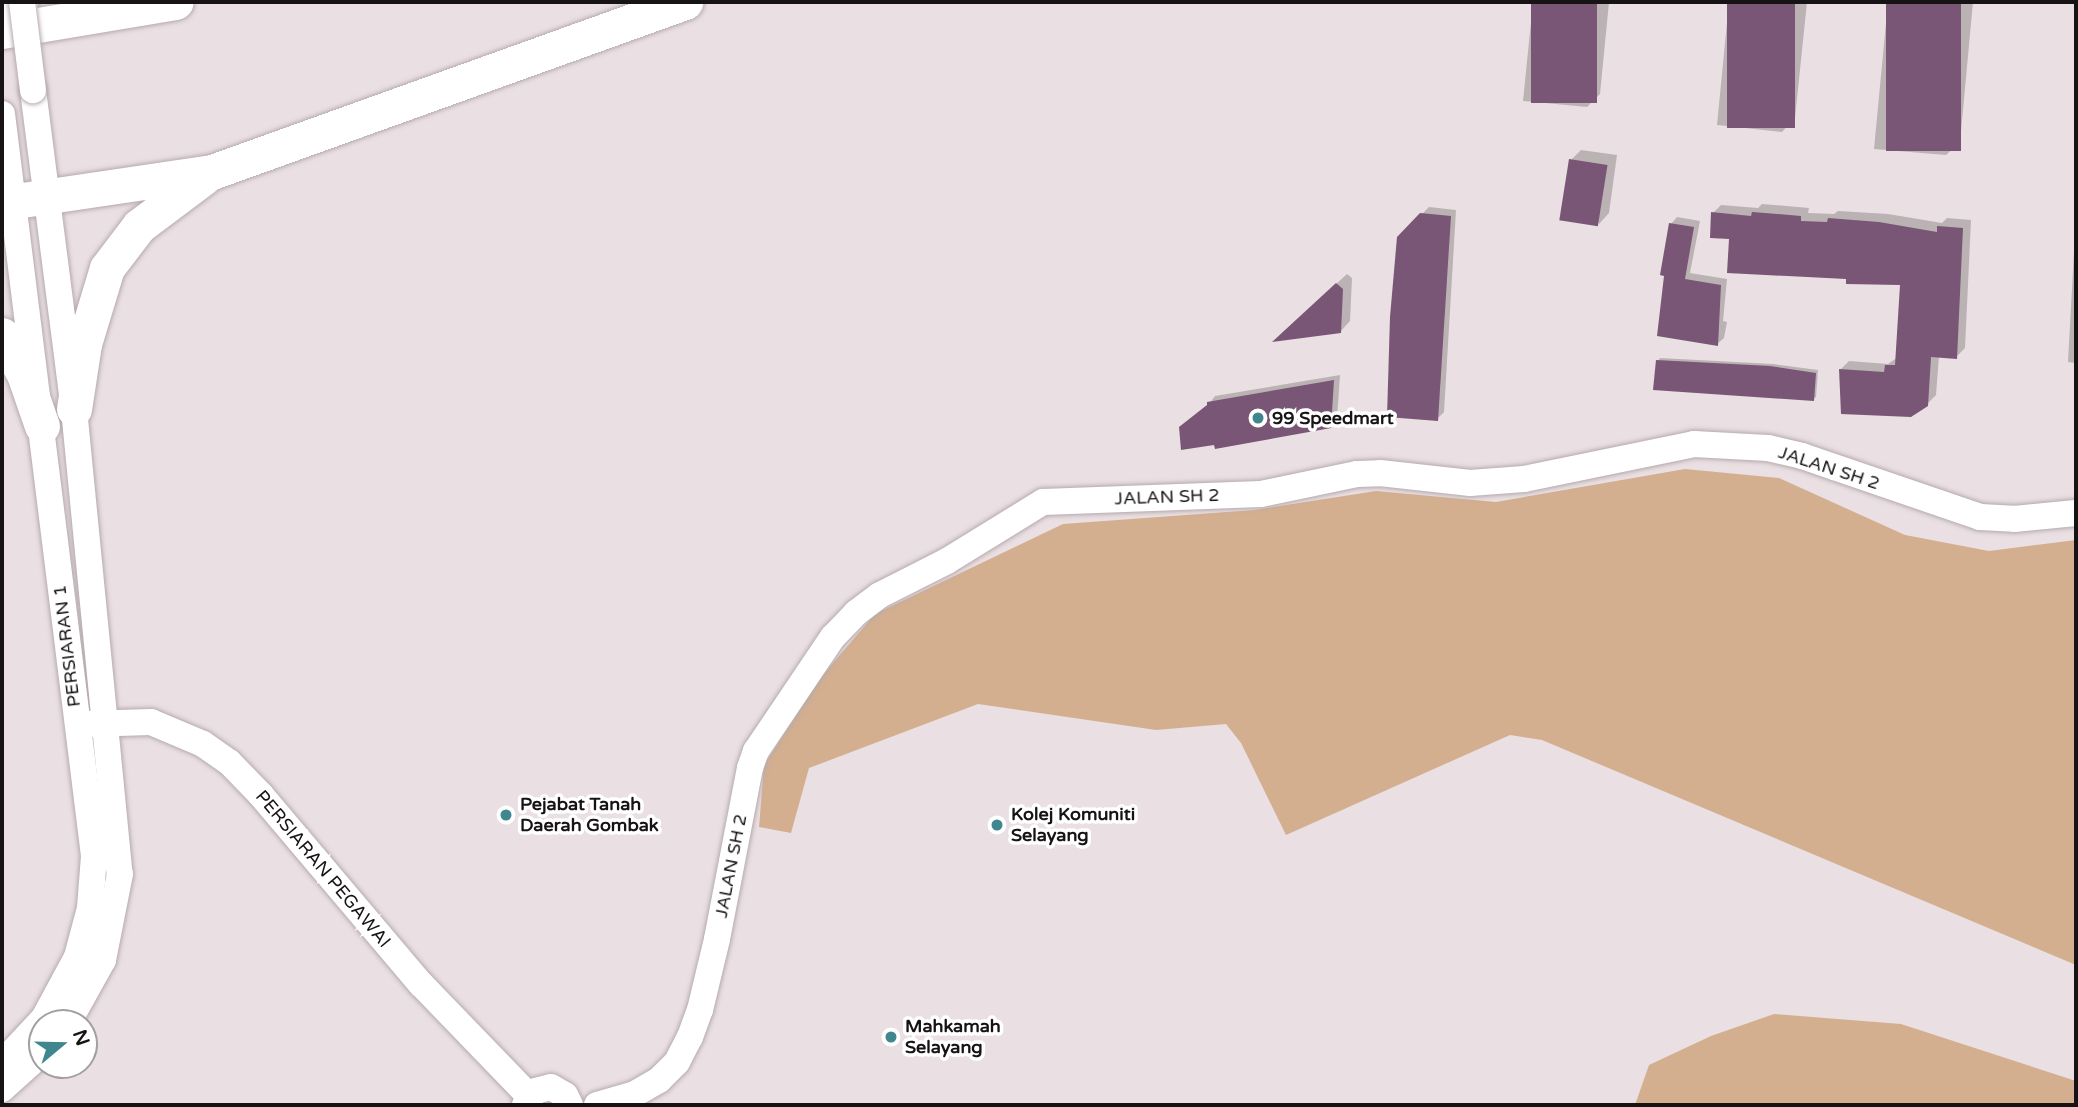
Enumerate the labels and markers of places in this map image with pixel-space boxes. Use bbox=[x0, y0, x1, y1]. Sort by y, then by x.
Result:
place label: 99 Speedmart bbox=[1272, 407, 1394, 429]
marker: 99 Speedmart bbox=[1250, 410, 1266, 426]
place label: Pejabat Tanah Daerah Gombak bbox=[520, 794, 659, 836]
place label: Kolej Komuniti Selayang bbox=[1011, 804, 1135, 846]
marker: Pejabat Tanah Daerah Gombak bbox=[498, 807, 514, 823]
marker: Kolej Komuniti Selayang bbox=[989, 817, 1005, 833]
place label: Mahkamah Selayang bbox=[905, 1016, 1001, 1058]
marker: Mahkamah Selayang bbox=[883, 1029, 899, 1045]

